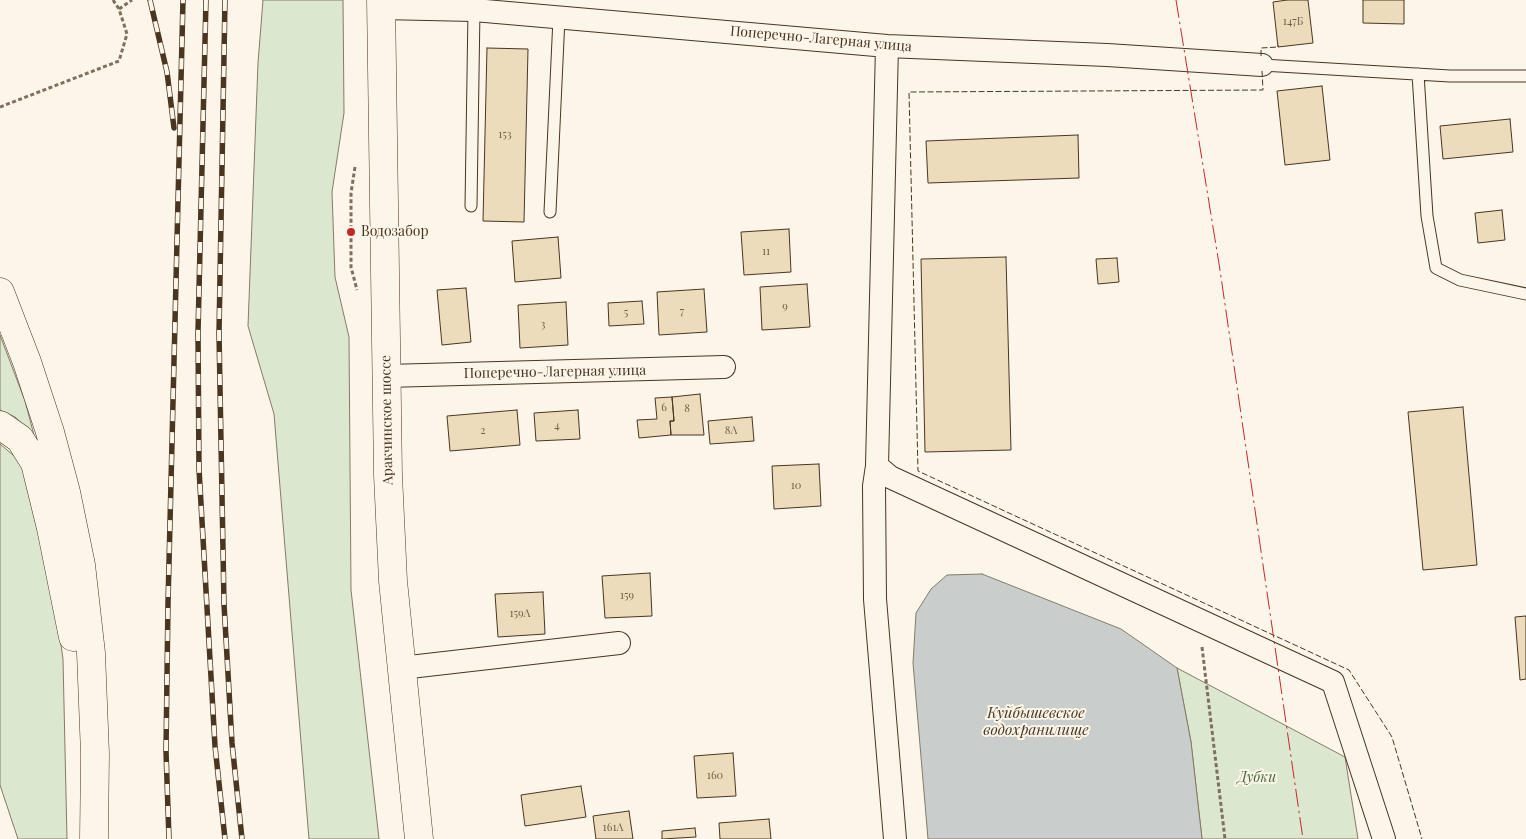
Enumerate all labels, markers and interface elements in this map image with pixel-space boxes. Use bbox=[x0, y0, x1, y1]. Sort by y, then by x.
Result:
house number: 147Б bbox=[1283, 15, 1303, 29]
street label: Поперечно-Лагерная улица bbox=[729, 23, 913, 55]
house number: 153 bbox=[498, 128, 512, 142]
place label: Водозабор bbox=[361, 224, 429, 240]
marker: Водозабор bbox=[345, 226, 357, 238]
house number: 11 bbox=[762, 245, 770, 259]
house number: 9 bbox=[782, 300, 788, 314]
house number: 7 bbox=[680, 305, 684, 319]
house number: 5 bbox=[624, 306, 628, 320]
house number: 3 bbox=[541, 318, 545, 332]
street label: Аракчинское шоссе bbox=[377, 355, 397, 485]
street label: Поперечно-Лагерная улица bbox=[464, 362, 646, 382]
house number: 6 bbox=[661, 401, 667, 415]
house number: 8 bbox=[684, 402, 690, 416]
house number: 4 bbox=[554, 419, 560, 433]
house number: 2 bbox=[480, 424, 486, 438]
house number: 8А bbox=[725, 424, 737, 438]
house number: 10 bbox=[791, 479, 801, 493]
house number: 159 bbox=[620, 589, 634, 603]
house number: 159А bbox=[509, 607, 531, 621]
water label: Куйбышевское водохранилище bbox=[983, 704, 1089, 739]
house number: 160 bbox=[707, 769, 723, 783]
park label: Дубки bbox=[1238, 770, 1276, 786]
house number: 161А bbox=[603, 821, 623, 835]

